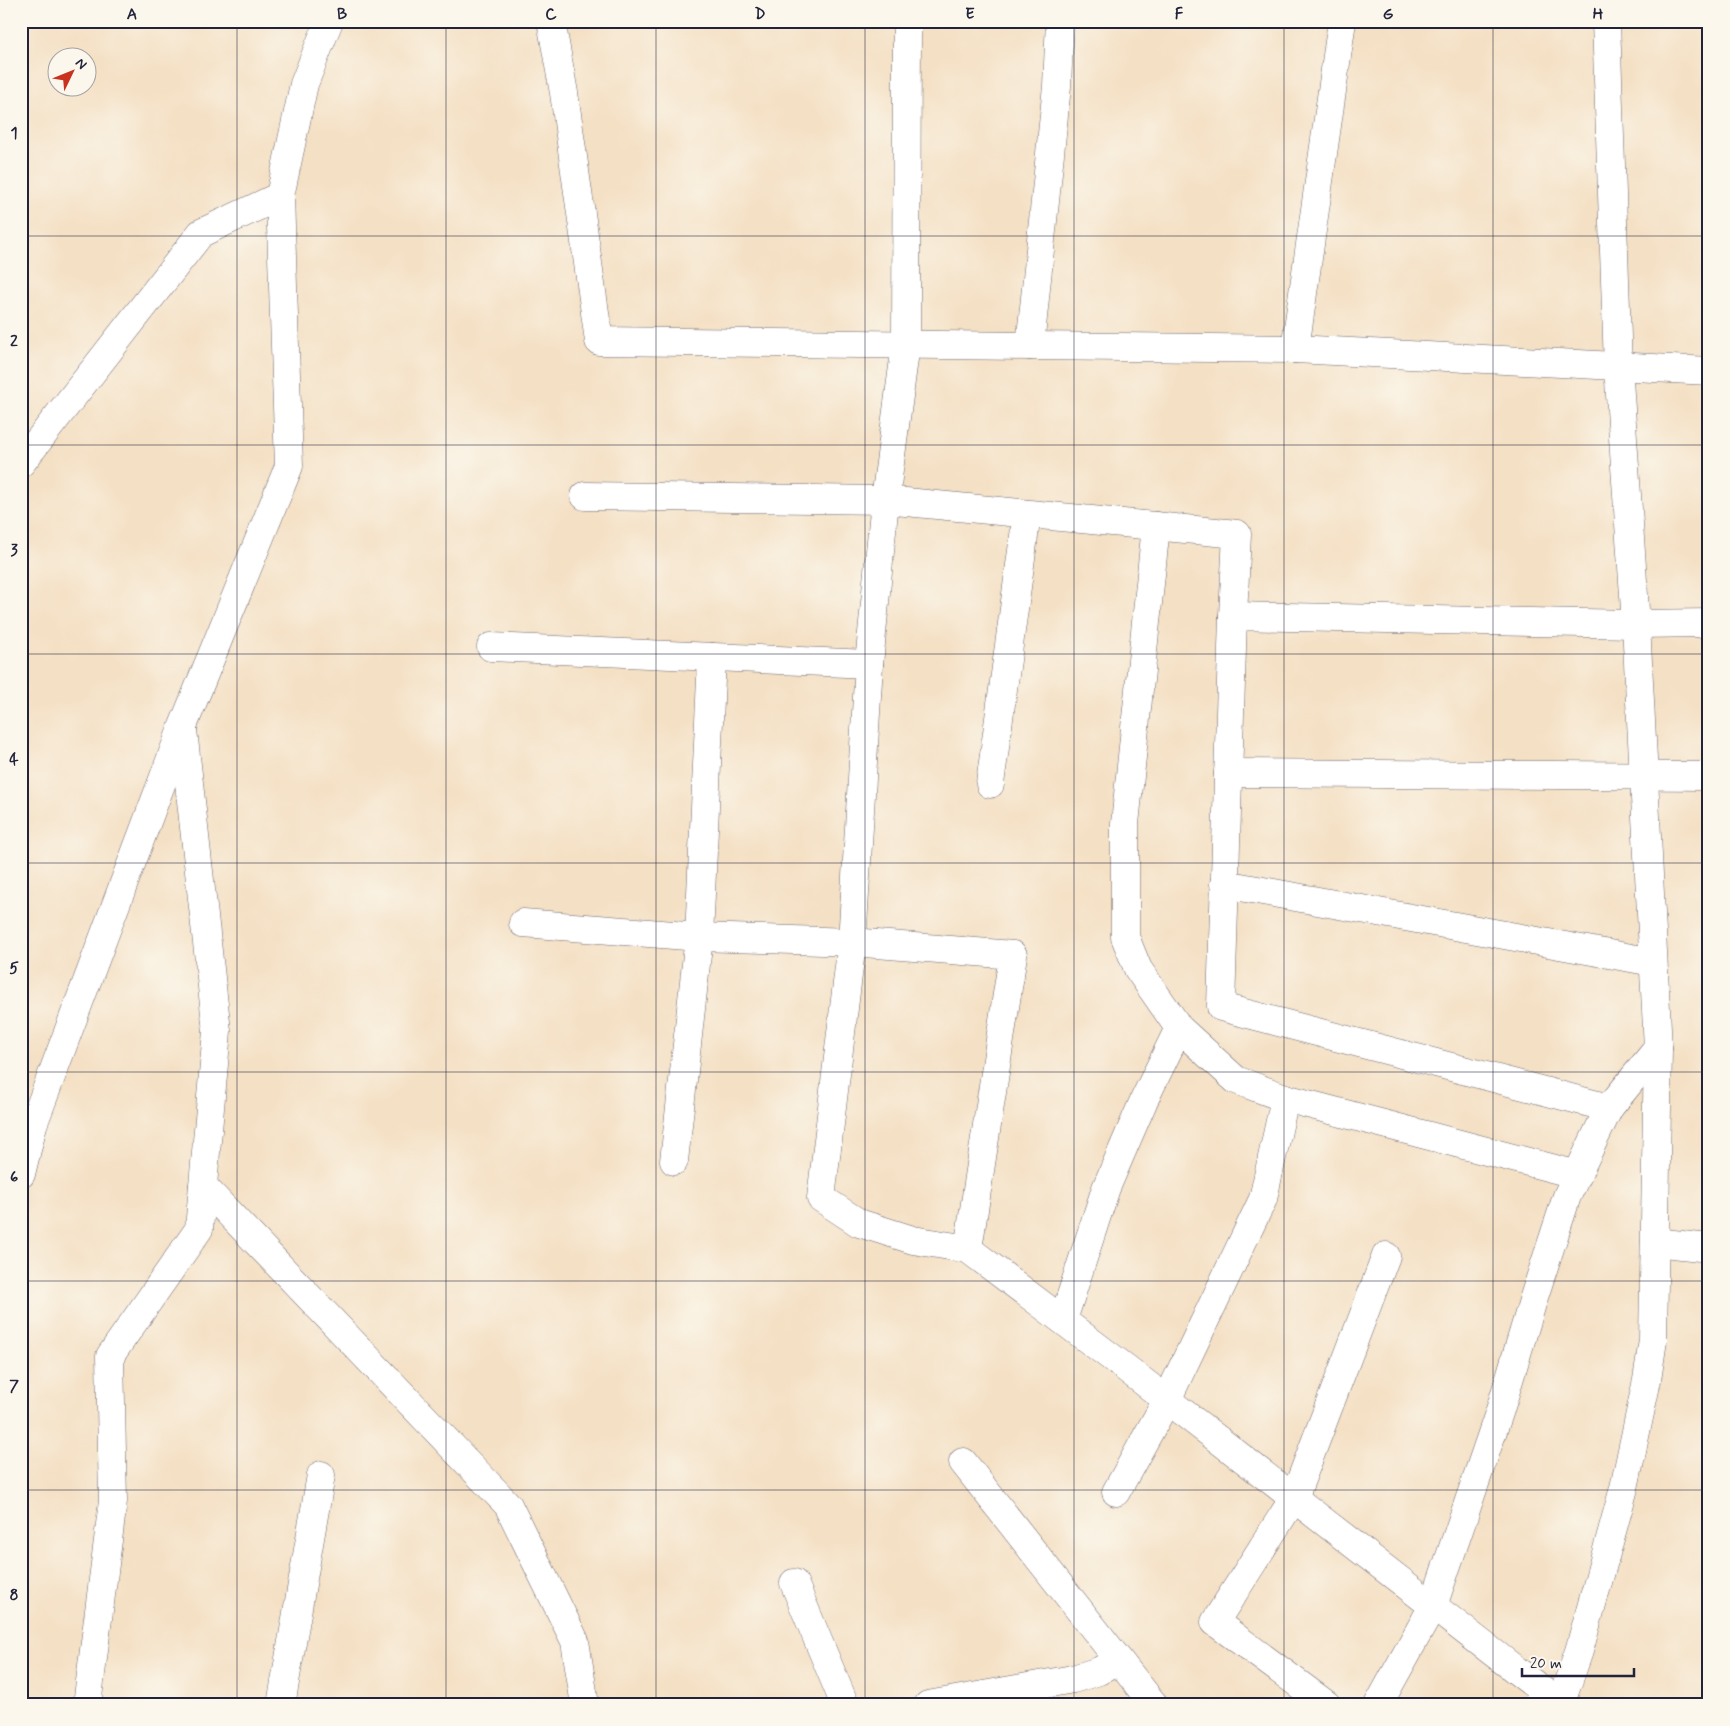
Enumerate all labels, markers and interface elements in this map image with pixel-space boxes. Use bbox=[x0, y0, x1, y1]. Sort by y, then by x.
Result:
text: A bbox=[127, 4, 137, 25]
text: B bbox=[337, 4, 347, 25]
text: C bbox=[545, 4, 557, 25]
text: D bbox=[754, 4, 766, 25]
text: E bbox=[965, 4, 975, 25]
text: F bbox=[1175, 4, 1184, 25]
text: G bbox=[1383, 4, 1394, 25]
text: H bbox=[1593, 4, 1604, 25]
north arrow bbox=[48, 48, 98, 98]
text: N bbox=[71, 54, 91, 73]
text: 1 bbox=[10, 123, 18, 144]
text: 2 bbox=[10, 331, 18, 352]
text: 3 bbox=[10, 540, 18, 561]
text: 4 bbox=[9, 749, 19, 770]
text: 5 bbox=[9, 958, 19, 979]
text: 6 bbox=[10, 1167, 18, 1188]
text: 7 bbox=[9, 1376, 19, 1397]
text: 8 bbox=[9, 1585, 19, 1606]
scale bar bbox=[1522, 1646, 1635, 1678]
text: 20 m bbox=[1530, 1654, 1562, 1674]

